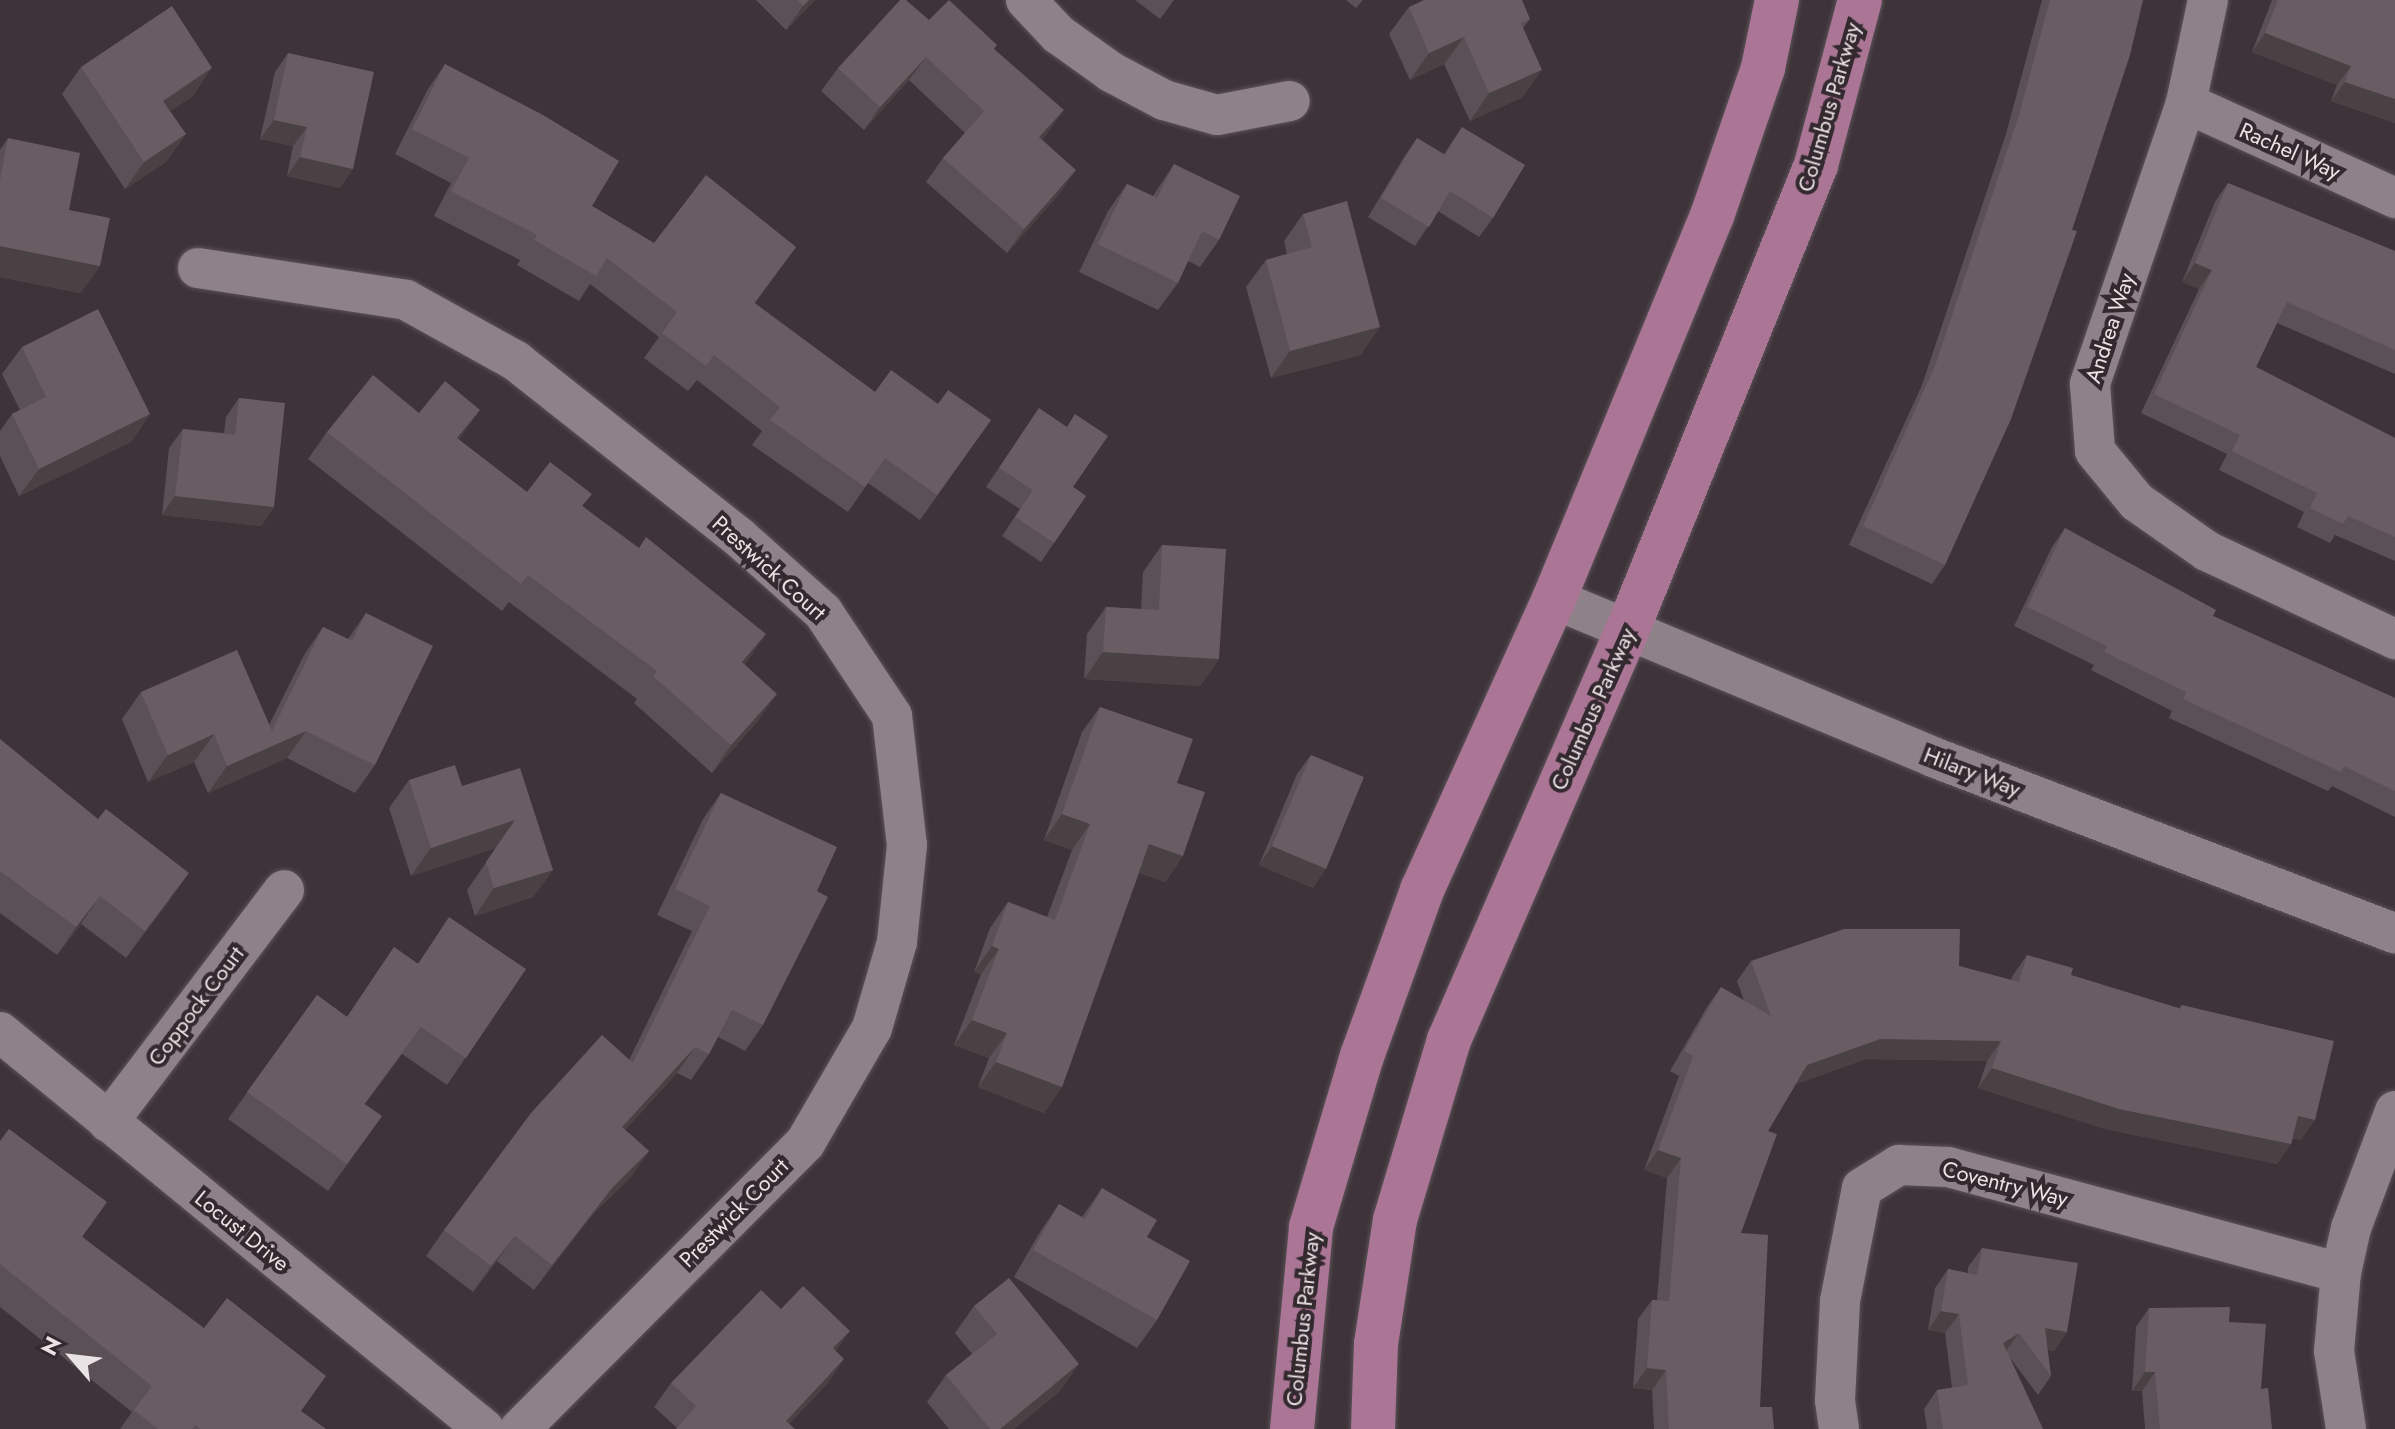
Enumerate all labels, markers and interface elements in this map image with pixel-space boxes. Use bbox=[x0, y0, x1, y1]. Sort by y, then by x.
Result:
street label: Columbus Parkway bbox=[1792, 19, 1866, 195]
street label: Rachel Way bbox=[2235, 117, 2345, 185]
street label: Andrea Way bbox=[2080, 270, 2140, 386]
street label: Prestwick Court bbox=[707, 510, 831, 626]
street label: Columbus Parkway bbox=[1545, 624, 1641, 794]
street label: Hilary Way bbox=[1920, 742, 2024, 802]
street label: Coppock Court bbox=[143, 941, 249, 1071]
street label: Prestwick Court bbox=[674, 1153, 794, 1273]
street label: Coventry Way bbox=[1939, 1156, 2071, 1212]
street label: Locust Drive bbox=[190, 1185, 294, 1277]
street label: Columbus Parkway bbox=[1281, 1231, 1325, 1407]
north arrow bbox=[32, 1317, 112, 1397]
text: N bbox=[33, 1331, 69, 1361]

